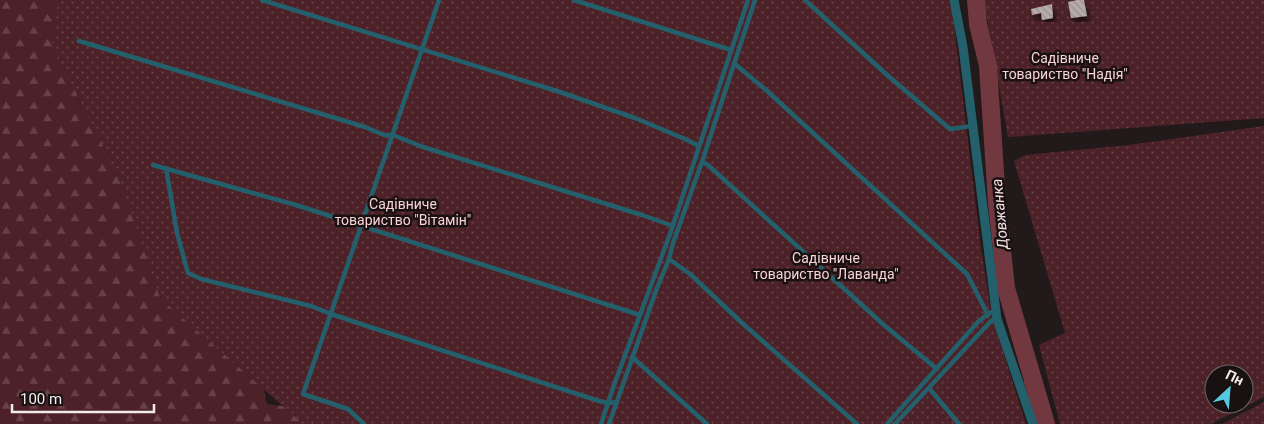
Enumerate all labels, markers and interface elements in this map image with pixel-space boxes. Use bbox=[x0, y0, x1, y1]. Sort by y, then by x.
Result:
park label: Садівниче товариство "Надія" bbox=[1002, 50, 1128, 82]
water label: Довжанка bbox=[988, 178, 1012, 251]
park label: Садівниче товариство "Вітамін" bbox=[335, 196, 471, 228]
park label: Садівниче товариство "Лаванда" bbox=[753, 250, 899, 282]
north arrow bbox=[1204, 364, 1254, 414]
text: Пн bbox=[1223, 366, 1246, 388]
scale bar bbox=[12, 382, 155, 414]
text: 100 m bbox=[20, 390, 62, 408]

